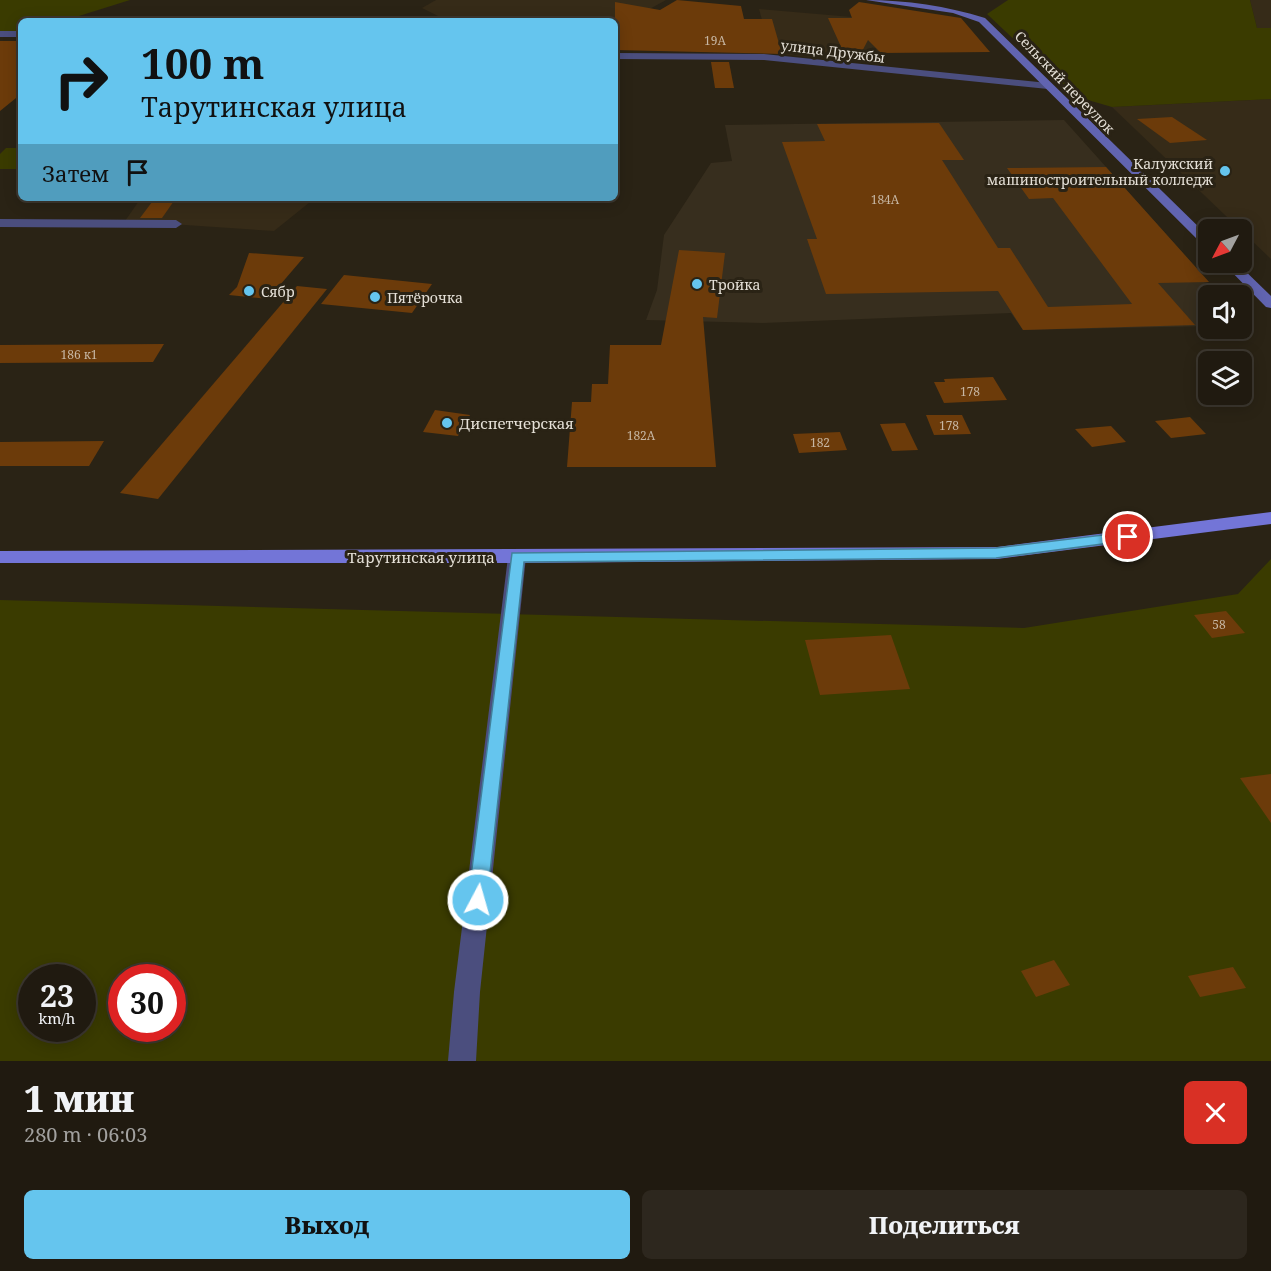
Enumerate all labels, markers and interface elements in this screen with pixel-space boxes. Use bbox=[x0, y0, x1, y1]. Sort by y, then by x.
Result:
street label: Сельский переулок bbox=[1011, 26, 1120, 138]
house number: 19А bbox=[704, 32, 726, 49]
text: 100 m bbox=[141, 34, 265, 91]
street label: улица Дружбы bbox=[780, 35, 886, 67]
icon: right bbox=[42, 42, 120, 120]
text: Тарутинская улица bbox=[141, 88, 407, 125]
place label: Калужский машиностроительный колледж bbox=[987, 154, 1214, 189]
icon: arrive bbox=[121, 156, 154, 189]
text: Затем bbox=[42, 158, 109, 188]
marker: Калужский машиностроительный колледж bbox=[1218, 164, 1232, 178]
house number: 184А bbox=[871, 191, 900, 208]
north arrow bbox=[1198, 219, 1252, 273]
map controls bbox=[1198, 219, 1252, 405]
place label: Тройка bbox=[709, 275, 760, 294]
marker: Тройка bbox=[690, 277, 704, 291]
place label: Сябр bbox=[261, 282, 295, 301]
marker: Сябр bbox=[242, 284, 256, 298]
button: sound bbox=[1198, 285, 1252, 339]
place label: Пятёрочка bbox=[387, 288, 463, 307]
marker: Пятёрочка bbox=[368, 290, 382, 304]
house number: 186 к1 bbox=[60, 346, 98, 363]
button: layers bbox=[1198, 351, 1252, 405]
house number: 178 bbox=[960, 383, 980, 400]
place label: Диспетчерская bbox=[459, 413, 574, 433]
marker: Диспетчерская bbox=[440, 416, 454, 430]
house number: 178 bbox=[939, 417, 959, 434]
house number: 182А bbox=[627, 427, 656, 444]
house number: 182 bbox=[810, 434, 830, 451]
pin bbox=[1102, 511, 1153, 562]
icon: arrive bbox=[1111, 520, 1144, 553]
street label: Тарутинская улица bbox=[347, 547, 495, 567]
house number: 58 bbox=[1212, 616, 1226, 633]
position arrow bbox=[446, 868, 510, 932]
speed limit sign: 30 bbox=[108, 964, 186, 1042]
text: 23 bbox=[40, 975, 74, 1016]
text: km/h bbox=[39, 1008, 75, 1028]
text: 1 мин bbox=[24, 1074, 134, 1123]
button: close bbox=[1184, 1081, 1247, 1144]
text: 280 m · 06:03 bbox=[24, 1121, 147, 1148]
button: Выход bbox=[24, 1190, 630, 1259]
button: Поделиться bbox=[642, 1190, 1247, 1259]

